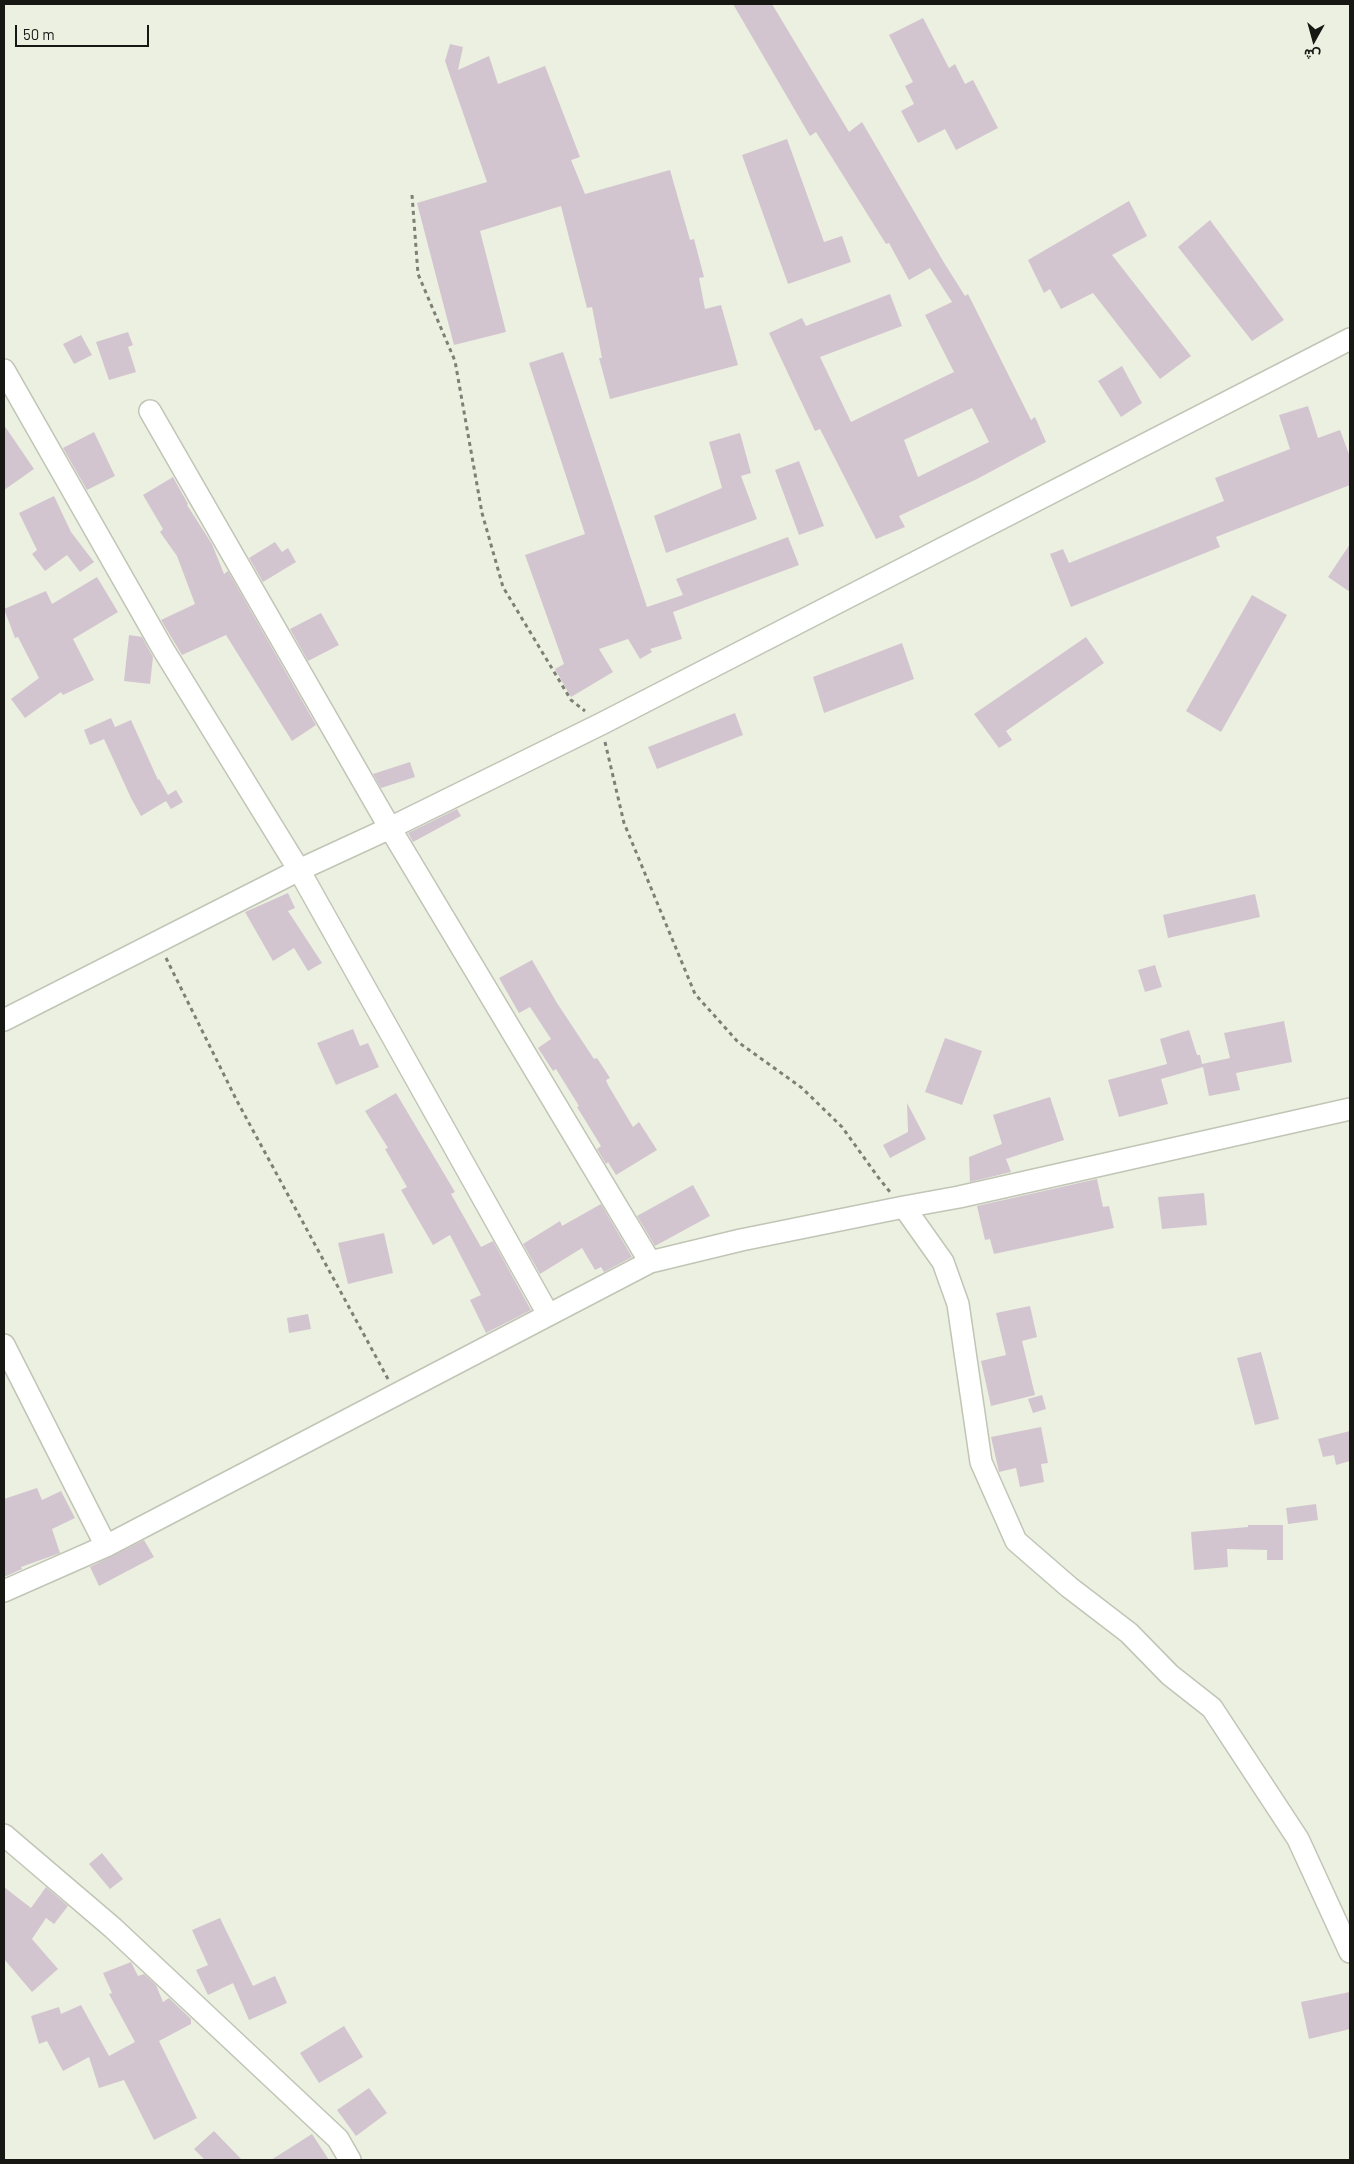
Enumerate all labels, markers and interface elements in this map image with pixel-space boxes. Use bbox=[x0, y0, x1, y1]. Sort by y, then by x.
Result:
scale bar bbox=[18, 15, 151, 47]
north arrow bbox=[1289, 15, 1339, 65]
text: 50 m bbox=[23, 25, 55, 43]
text: ش bbox=[1303, 46, 1322, 65]

